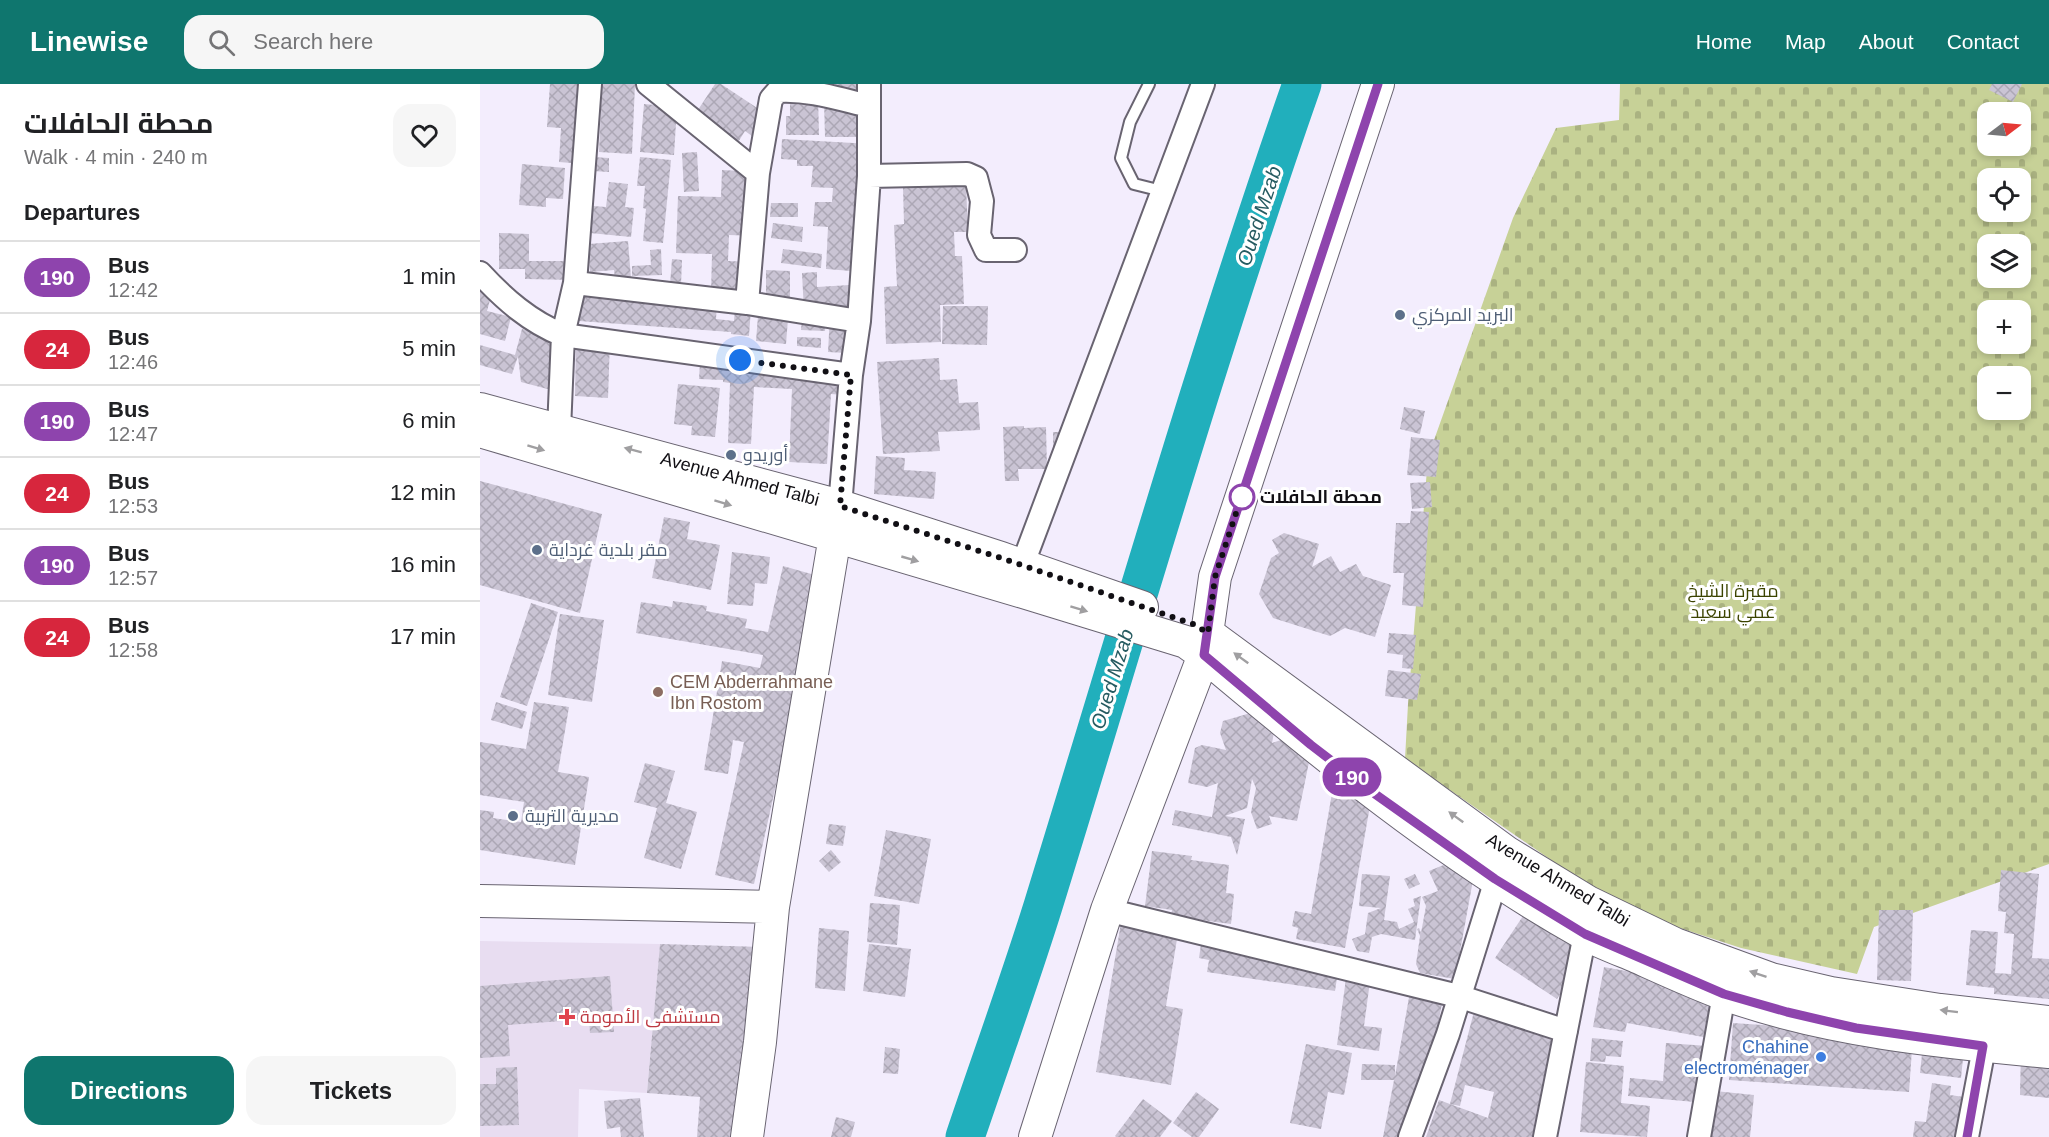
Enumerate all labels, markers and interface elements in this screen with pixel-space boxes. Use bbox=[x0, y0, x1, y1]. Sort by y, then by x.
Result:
search box bbox=[184, 15, 604, 69]
text: Linewise bbox=[30, 26, 148, 57]
icon: search bbox=[205, 26, 238, 59]
text: Search here bbox=[253, 29, 373, 54]
text: Home bbox=[1696, 30, 1752, 53]
text: Map bbox=[1785, 30, 1826, 53]
text: About bbox=[1859, 30, 1914, 53]
text: Contact bbox=[1947, 30, 2019, 53]
north arrow bbox=[1977, 102, 2031, 156]
map controls bbox=[1977, 102, 2031, 420]
button: heart bbox=[393, 104, 456, 167]
text: محطة الحافلات bbox=[24, 108, 213, 139]
text: Walk · 4 min · 240 m bbox=[24, 146, 208, 168]
water label: Oued Mzab bbox=[1233, 163, 1285, 269]
button: locate bbox=[1977, 168, 2031, 222]
text: Departures bbox=[24, 200, 140, 225]
button: layers bbox=[1977, 234, 2031, 288]
text: Bus bbox=[108, 253, 150, 278]
text: 1 min bbox=[402, 264, 456, 289]
text: 190 bbox=[39, 266, 75, 289]
text: 12:42 bbox=[108, 279, 158, 301]
button: + bbox=[1977, 300, 2031, 354]
place label: البريد المركزي bbox=[1412, 305, 1513, 329]
marker: البريد المركزي bbox=[1393, 308, 1407, 322]
text: Bus bbox=[108, 325, 150, 350]
text: 5 min bbox=[402, 336, 456, 361]
text: 24 bbox=[45, 338, 69, 361]
your location bbox=[725, 345, 755, 375]
text: 12:46 bbox=[108, 351, 158, 373]
button: − bbox=[1977, 366, 2031, 420]
text: Bus bbox=[108, 397, 150, 422]
text: 6 min bbox=[402, 408, 456, 433]
text: 190 bbox=[39, 410, 75, 433]
text: 12:47 bbox=[108, 423, 158, 445]
one-way arrow bbox=[527, 444, 545, 453]
place label: أوريدو bbox=[743, 444, 788, 466]
one-way arrow bbox=[624, 445, 642, 454]
street label: Avenue Ahmed Talbi bbox=[658, 448, 822, 510]
marker: أوريدو bbox=[724, 448, 738, 462]
text: Bus bbox=[108, 469, 150, 494]
text: 12 min bbox=[390, 480, 456, 505]
text: 24 bbox=[45, 482, 69, 505]
marker: محطة الحافلات bbox=[1229, 484, 1255, 510]
place label: محطة الحافلات bbox=[1260, 487, 1382, 507]
text: 12:53 bbox=[108, 495, 158, 517]
one-way arrow bbox=[714, 499, 732, 508]
place label: مقر بلدية غرداية bbox=[549, 540, 667, 561]
text: Bus bbox=[108, 541, 150, 566]
marker: مقر بلدية غرداية bbox=[530, 543, 544, 557]
text: 16 min bbox=[390, 552, 456, 577]
text: 190 bbox=[39, 554, 75, 577]
one-way arrow bbox=[901, 554, 919, 564]
text: 12:57 bbox=[108, 567, 158, 589]
park label: مقبرة الشيخ عمي سعيد bbox=[1687, 581, 1779, 626]
one-way arrow bbox=[1070, 605, 1088, 614]
text: Bus bbox=[108, 613, 150, 638]
text: 17 min bbox=[390, 624, 456, 649]
text: 24 bbox=[45, 626, 69, 649]
water label: Oued Mzab bbox=[1086, 626, 1138, 732]
text: 12:58 bbox=[108, 639, 158, 661]
one-way arrow bbox=[1233, 652, 1248, 664]
place label: CEM Abderrahmane Ibn Rostom bbox=[670, 672, 833, 713]
marker: CEM Abderrahmane Ibn Rostom bbox=[651, 685, 665, 699]
line badge: 190 bbox=[1318, 758, 1386, 796]
text: 190 bbox=[1334, 766, 1370, 789]
place label: مديرية التربية bbox=[525, 806, 619, 827]
marker: مديرية التربية bbox=[506, 809, 520, 823]
one-way arrow bbox=[1449, 811, 1465, 823]
street label: Avenue Ahmed Talbi bbox=[1483, 829, 1633, 931]
one-way arrow bbox=[1749, 969, 1767, 979]
one-way arrow bbox=[1940, 1006, 1959, 1015]
place label: مستشفى الأمومة bbox=[580, 1007, 721, 1028]
marker: مستشفى الأمومة bbox=[558, 1008, 576, 1026]
place label: Chahine electroménager bbox=[1684, 1037, 1809, 1078]
marker: Chahine electroménager bbox=[1814, 1050, 1828, 1064]
button: Directions bbox=[24, 1056, 234, 1125]
button: Tickets bbox=[246, 1056, 456, 1125]

